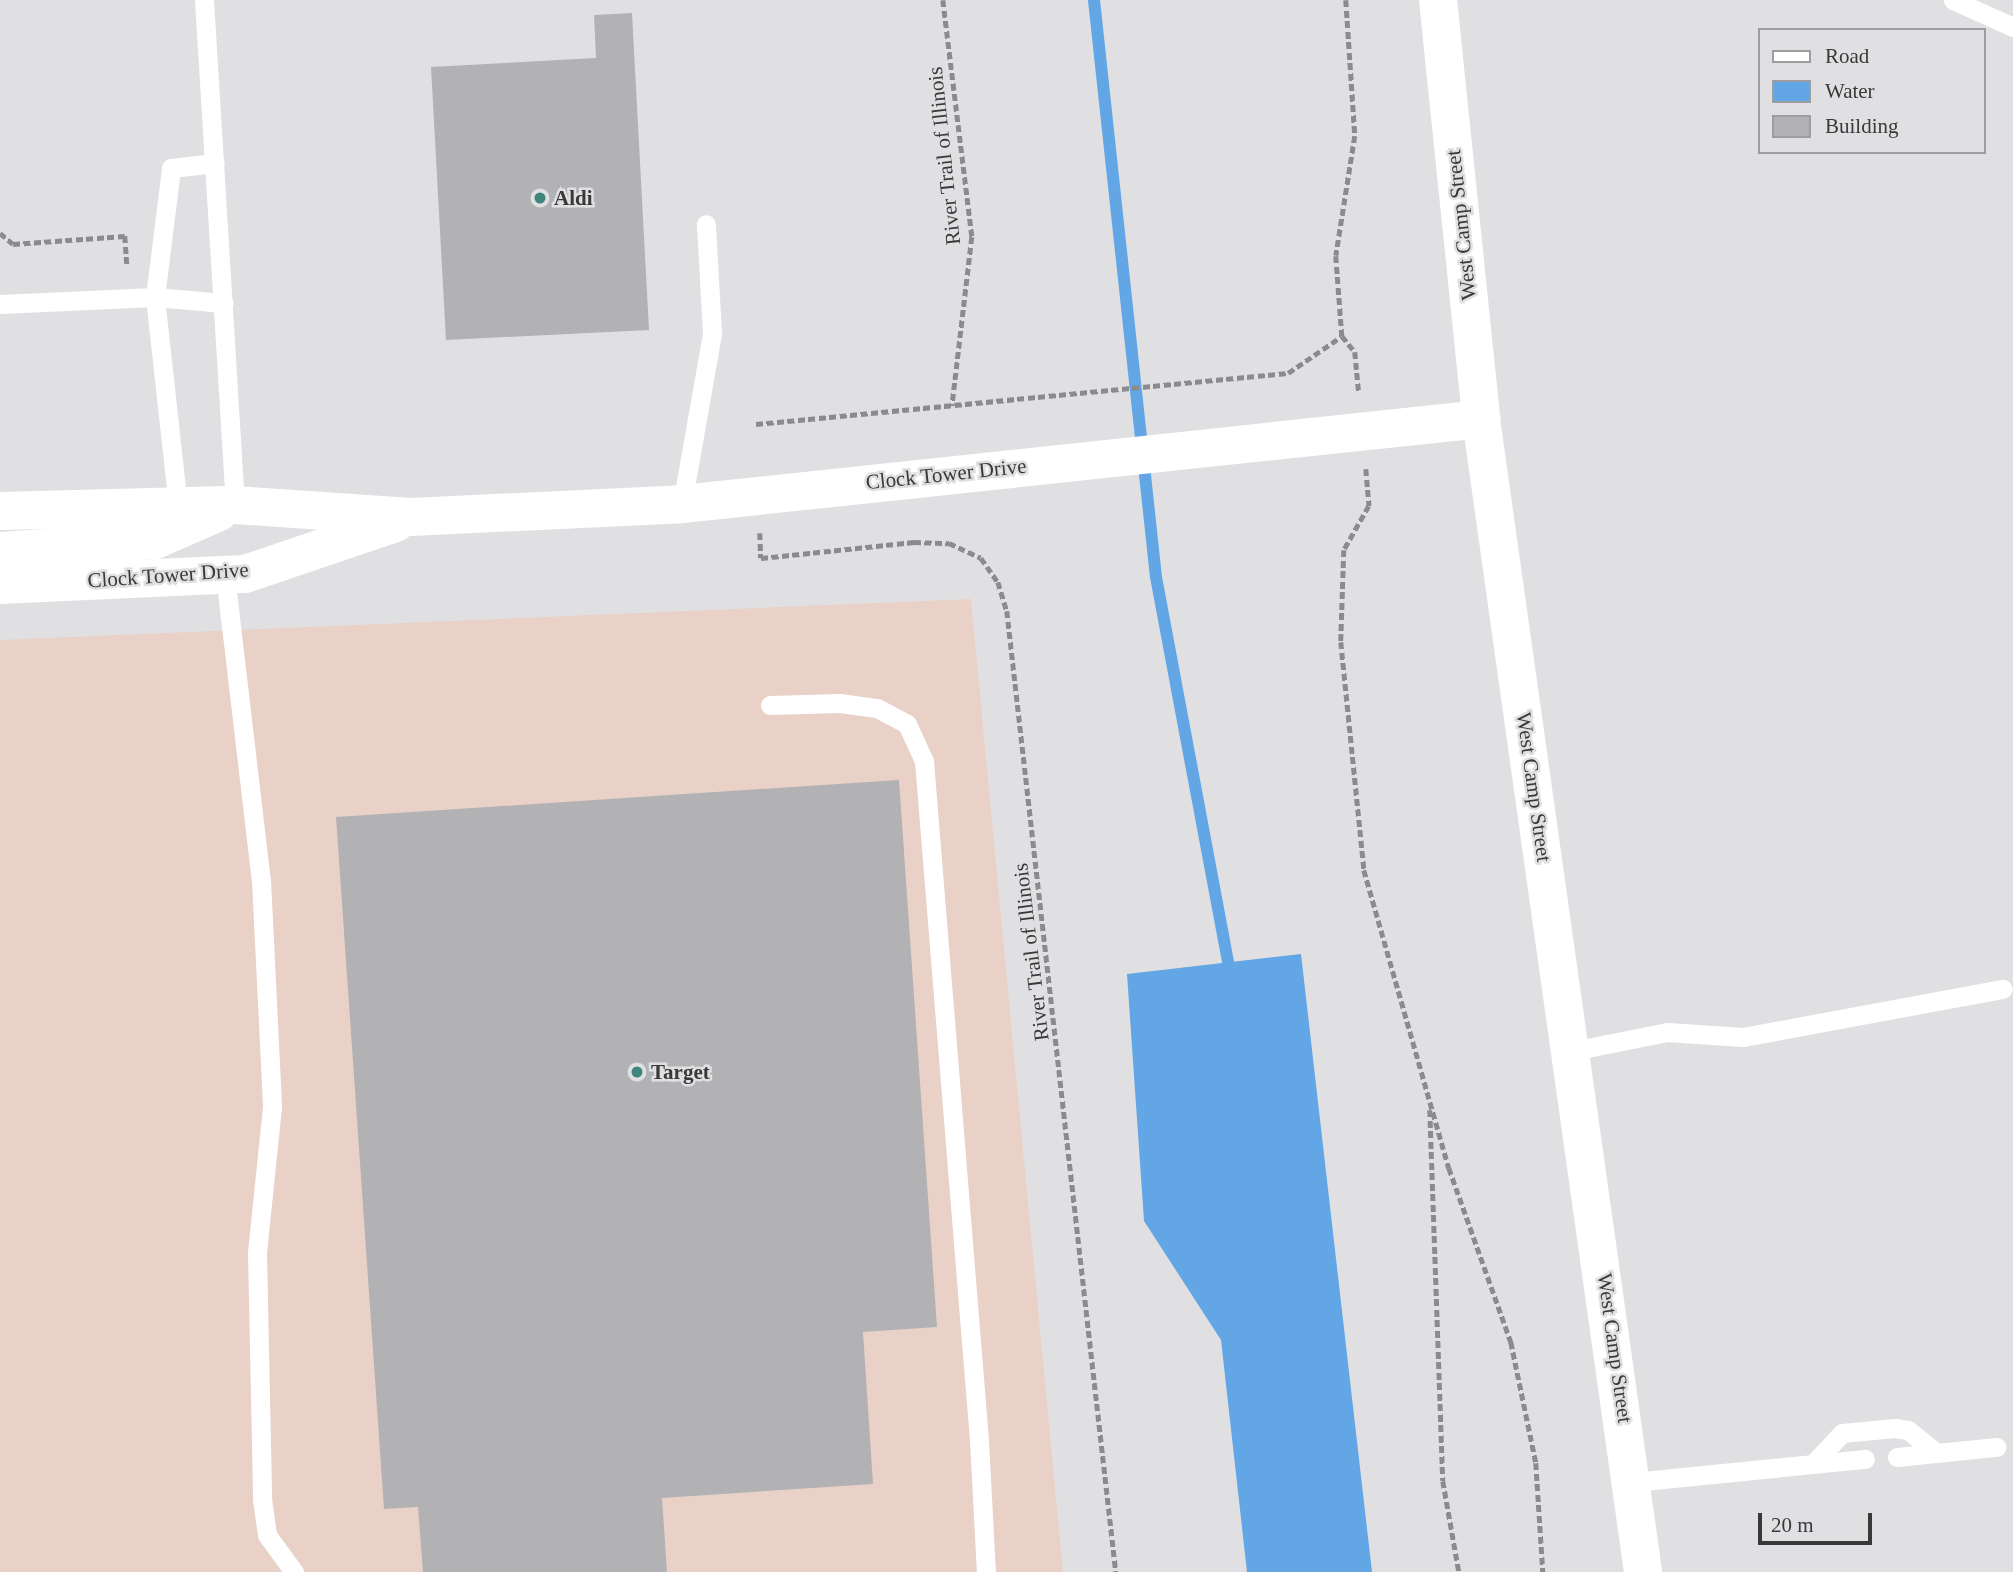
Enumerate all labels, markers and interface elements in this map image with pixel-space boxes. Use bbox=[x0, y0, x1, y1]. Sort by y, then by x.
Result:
legend bbox=[1758, 28, 1985, 154]
text: Road bbox=[1825, 44, 1869, 68]
street label: River Trail of Illinois bbox=[922, 65, 966, 247]
text: Water bbox=[1825, 79, 1875, 103]
text: Building bbox=[1825, 114, 1899, 138]
street label: West Camp Street bbox=[1441, 149, 1481, 301]
place label: Aldi bbox=[554, 185, 593, 211]
marker: Aldi bbox=[532, 190, 548, 206]
street label: Clock Tower Drive bbox=[864, 453, 1028, 495]
street label: Clock Tower Drive bbox=[86, 557, 250, 593]
street label: West Camp Street bbox=[1511, 710, 1557, 864]
street label: River Trail of Illinois bbox=[1008, 861, 1054, 1043]
place label: Target bbox=[651, 1059, 710, 1085]
marker: Target bbox=[629, 1064, 645, 1080]
street label: West Camp Street bbox=[1592, 1271, 1638, 1425]
scale bar bbox=[1761, 1498, 1875, 1542]
text: 20 m bbox=[1771, 1513, 1814, 1537]

